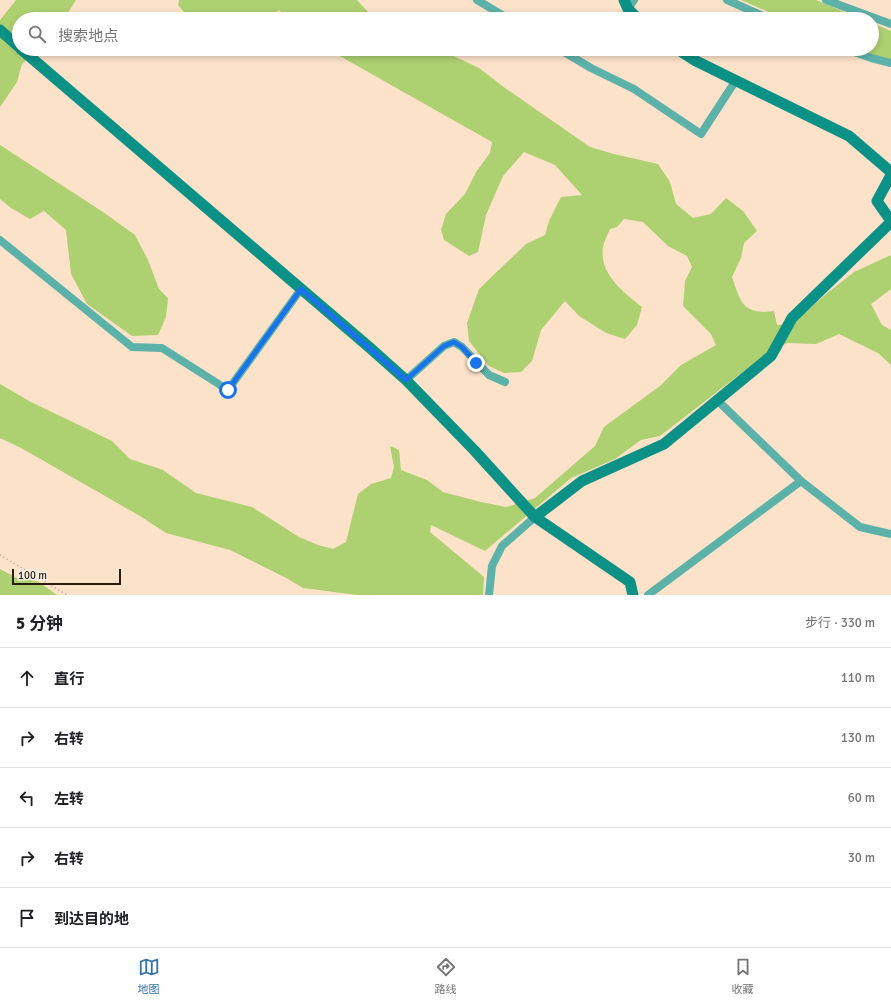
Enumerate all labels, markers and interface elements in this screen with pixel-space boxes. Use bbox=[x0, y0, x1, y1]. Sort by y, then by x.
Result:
search box bbox=[12, 12, 879, 56]
icon: search bbox=[26, 23, 48, 45]
text: 搜索地点 bbox=[58, 27, 118, 45]
route end bbox=[467, 354, 485, 372]
route start bbox=[219, 381, 237, 399]
scale bar bbox=[12, 567, 121, 586]
text: 100 m bbox=[18, 569, 47, 582]
text: 5 分钟 bbox=[16, 613, 63, 634]
text: 步行 · 330 m bbox=[805, 615, 875, 631]
icon: ahead bbox=[16, 667, 38, 689]
text: 直行 bbox=[54, 670, 84, 688]
text: 110 m bbox=[841, 670, 875, 686]
icon: right bbox=[16, 727, 38, 749]
text: 右转 bbox=[54, 730, 84, 748]
text: 130 m bbox=[841, 730, 875, 746]
icon: left bbox=[16, 787, 38, 809]
text: 左转 bbox=[54, 790, 84, 808]
text: 60 m bbox=[848, 790, 875, 806]
icon: right bbox=[16, 847, 38, 869]
text: 右转 bbox=[54, 850, 84, 868]
text: 30 m bbox=[848, 850, 875, 866]
icon: arrive bbox=[16, 907, 38, 929]
text: 到达目的地 bbox=[54, 910, 129, 928]
tab: 地图 bbox=[138, 956, 160, 996]
tab: 路线 bbox=[435, 956, 457, 996]
tab: 收藏 bbox=[732, 956, 754, 996]

